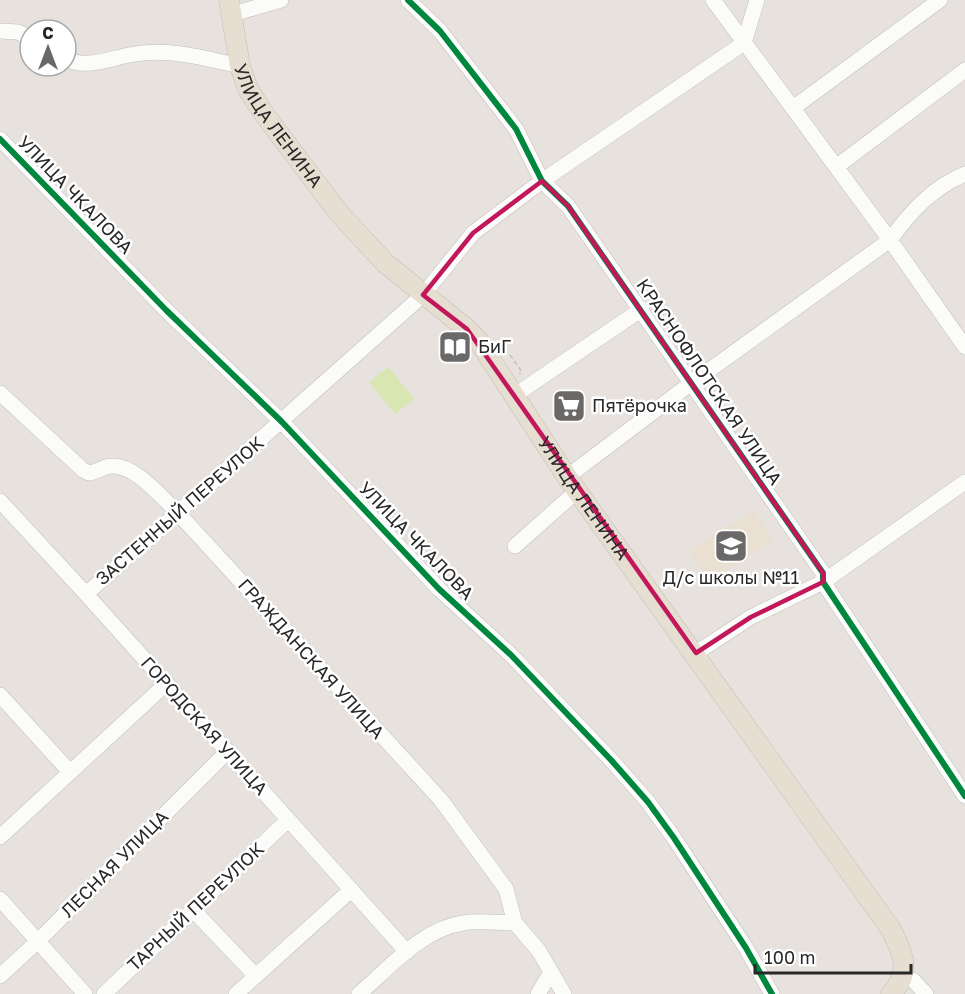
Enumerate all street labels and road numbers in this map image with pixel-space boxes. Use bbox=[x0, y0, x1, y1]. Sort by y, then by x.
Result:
street label: УЛИЦА ЛЕНИНА bbox=[230, 61, 328, 192]
street label: УЛИЦА ЧКАЛОВА bbox=[14, 131, 138, 258]
street label: КРАСНОФЛОТСКАЯ УЛИЦА bbox=[632, 274, 787, 489]
street label: ЗАСТЕННЫЙ ПЕРЕУЛОК bbox=[91, 431, 268, 589]
street label: УЛИЦА ЛЕНИНА bbox=[534, 432, 635, 564]
street label: УЛИЦА ЧКАЛОВА bbox=[355, 477, 479, 604]
street label: ГРАЖДАНСКАЯ УЛИЦА bbox=[234, 574, 389, 743]
street label: ГОРОДСКАЯ УЛИЦА bbox=[137, 652, 273, 799]
street label: ЛЕСНАЯ УЛИЦА bbox=[56, 805, 172, 921]
street label: ТАРНЫЙ ПЕРЕУЛОК bbox=[122, 837, 268, 975]

